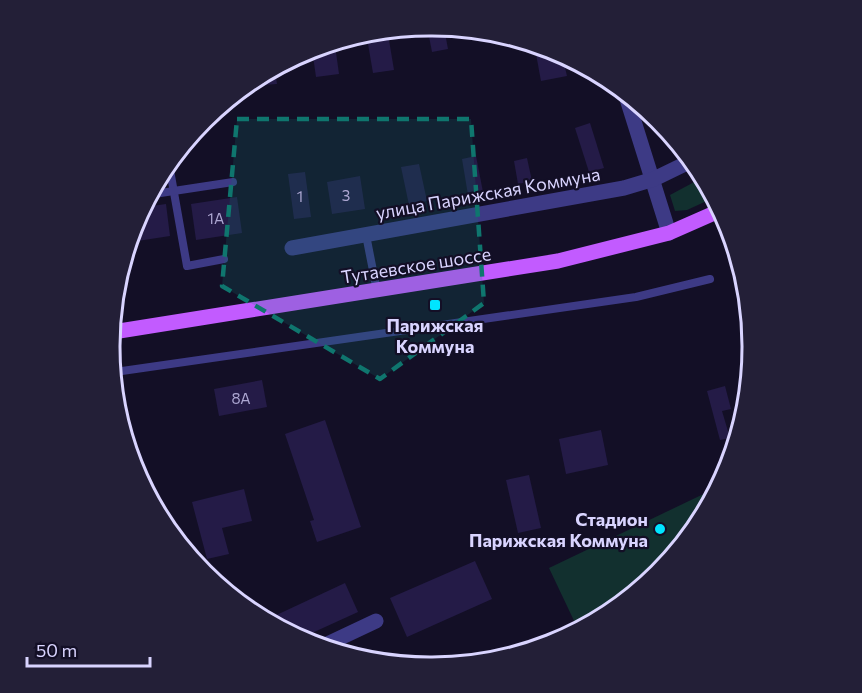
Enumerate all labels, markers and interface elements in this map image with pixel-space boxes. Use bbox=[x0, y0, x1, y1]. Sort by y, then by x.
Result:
street label: улица Парижская Коммуна bbox=[374, 162, 602, 224]
house number: 3 bbox=[342, 186, 350, 204]
house number: 1 bbox=[297, 187, 303, 205]
house number: 1А bbox=[208, 209, 224, 227]
street label: Тутаевское шоссе bbox=[340, 242, 492, 288]
marker: Парижская Коммуна bbox=[428, 298, 442, 312]
place label: Парижская Коммуна bbox=[386, 314, 484, 357]
house number: 8А bbox=[231, 389, 251, 407]
place label: Стадион Парижская Коммуна bbox=[469, 508, 648, 551]
marker: Стадион Парижская Коммуна bbox=[653, 522, 667, 536]
scale bar bbox=[27, 630, 150, 668]
text: 50 m bbox=[36, 639, 77, 661]

